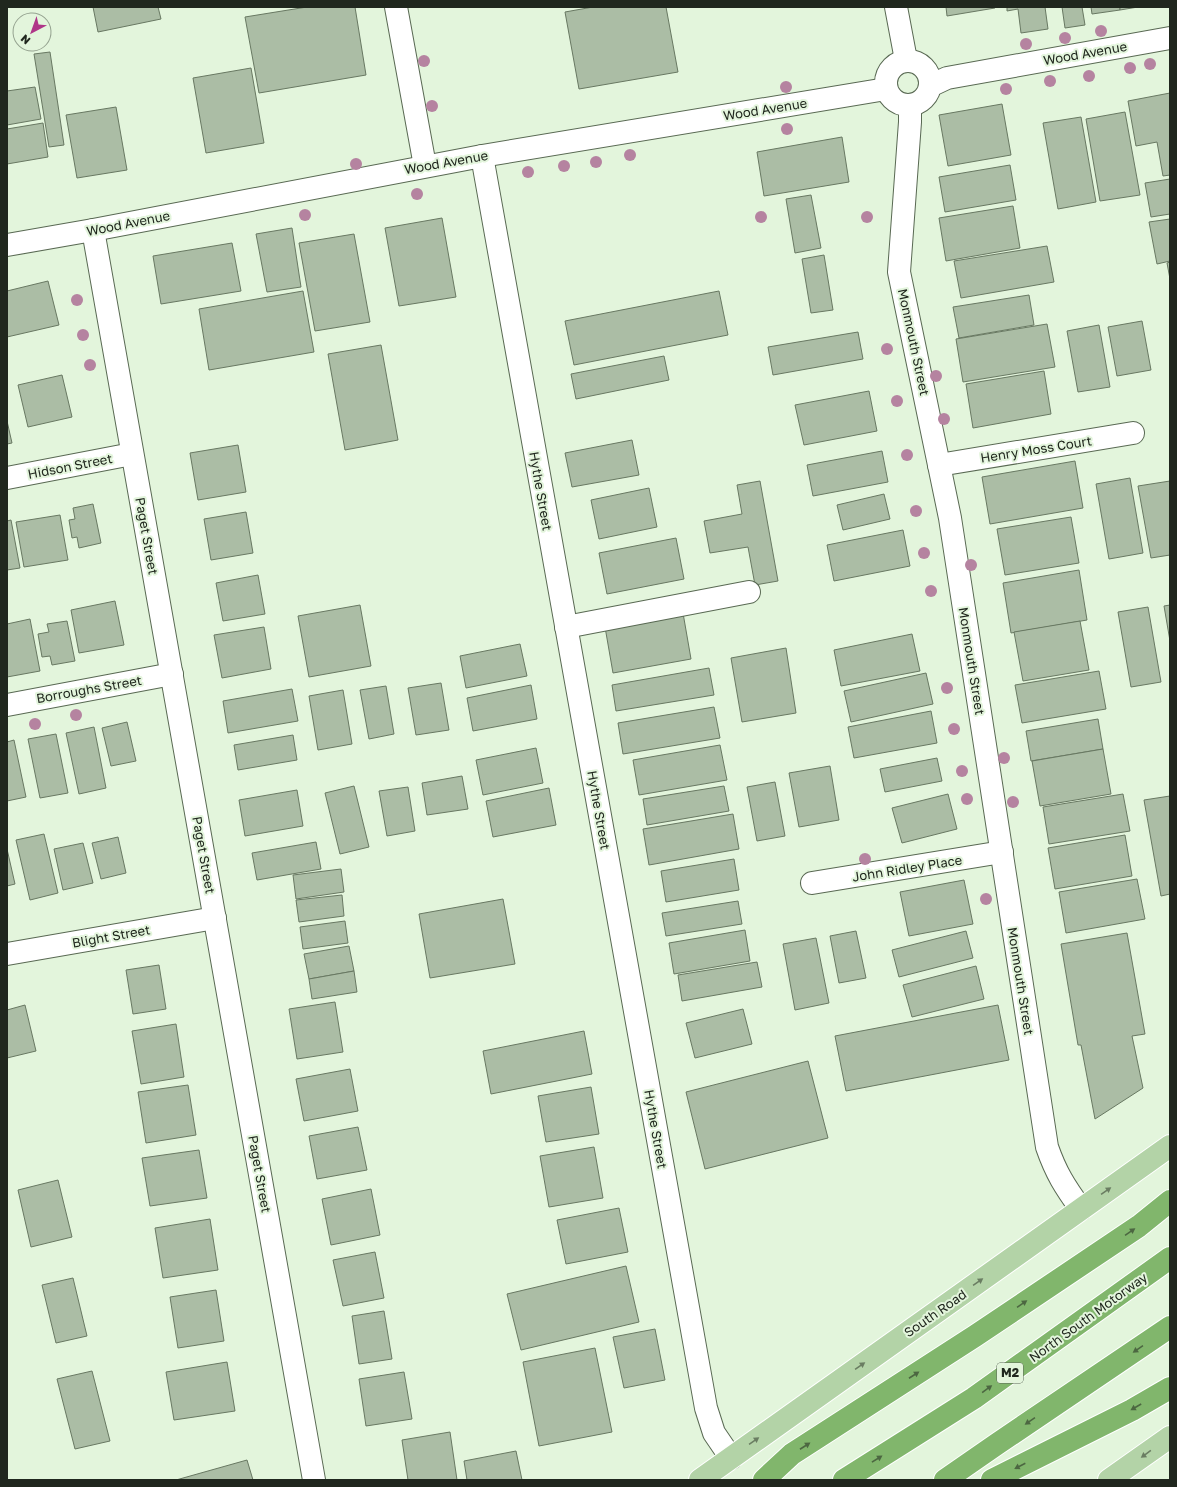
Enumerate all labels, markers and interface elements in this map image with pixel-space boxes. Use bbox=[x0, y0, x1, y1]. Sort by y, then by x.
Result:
north arrow bbox=[12, 12, 52, 52]
text: N bbox=[18, 32, 33, 48]
street label: Wood Avenue bbox=[1042, 38, 1128, 68]
street label: Wood Avenue bbox=[722, 94, 808, 124]
street label: Wood Avenue bbox=[403, 147, 489, 177]
street label: Wood Avenue bbox=[85, 207, 171, 239]
street label: Monmouth Street bbox=[895, 287, 933, 397]
street label: Henry Moss Court bbox=[979, 432, 1093, 466]
street label: Hidson Street bbox=[26, 450, 114, 482]
street label: Hythe Street bbox=[526, 450, 556, 532]
street label: Paget Street bbox=[132, 496, 162, 576]
street label: Monmouth Street bbox=[956, 606, 988, 716]
street label: Borroughs Street bbox=[35, 672, 143, 706]
street label: Hythe Street bbox=[584, 769, 614, 851]
street label: Paget Street bbox=[189, 815, 219, 895]
street label: John Ridley Place bbox=[851, 851, 963, 885]
street label: Blight Street bbox=[71, 921, 151, 951]
street label: Monmouth Street bbox=[1005, 926, 1037, 1036]
street label: Hythe Street bbox=[641, 1088, 671, 1170]
street label: Paget Street bbox=[245, 1134, 275, 1214]
one-way arrow bbox=[1101, 1187, 1112, 1195]
one-way arrow bbox=[1125, 1228, 1136, 1236]
street label: North South Motorway bbox=[1026, 1268, 1151, 1365]
one-way arrow bbox=[972, 1278, 983, 1286]
street label: South Road bbox=[901, 1286, 969, 1340]
one-way arrow bbox=[1017, 1300, 1028, 1308]
one-way arrow bbox=[1132, 1345, 1143, 1353]
one-way arrow bbox=[855, 1362, 866, 1370]
road number: M2 bbox=[997, 1363, 1023, 1383]
one-way arrow bbox=[908, 1372, 920, 1379]
one-way arrow bbox=[981, 1385, 992, 1393]
one-way arrow bbox=[1130, 1404, 1142, 1411]
one-way arrow bbox=[1024, 1417, 1035, 1425]
one-way arrow bbox=[749, 1437, 760, 1445]
one-way arrow bbox=[799, 1442, 810, 1450]
one-way arrow bbox=[1141, 1450, 1152, 1458]
one-way arrow bbox=[872, 1455, 882, 1463]
one-way arrow bbox=[1014, 1463, 1026, 1469]

